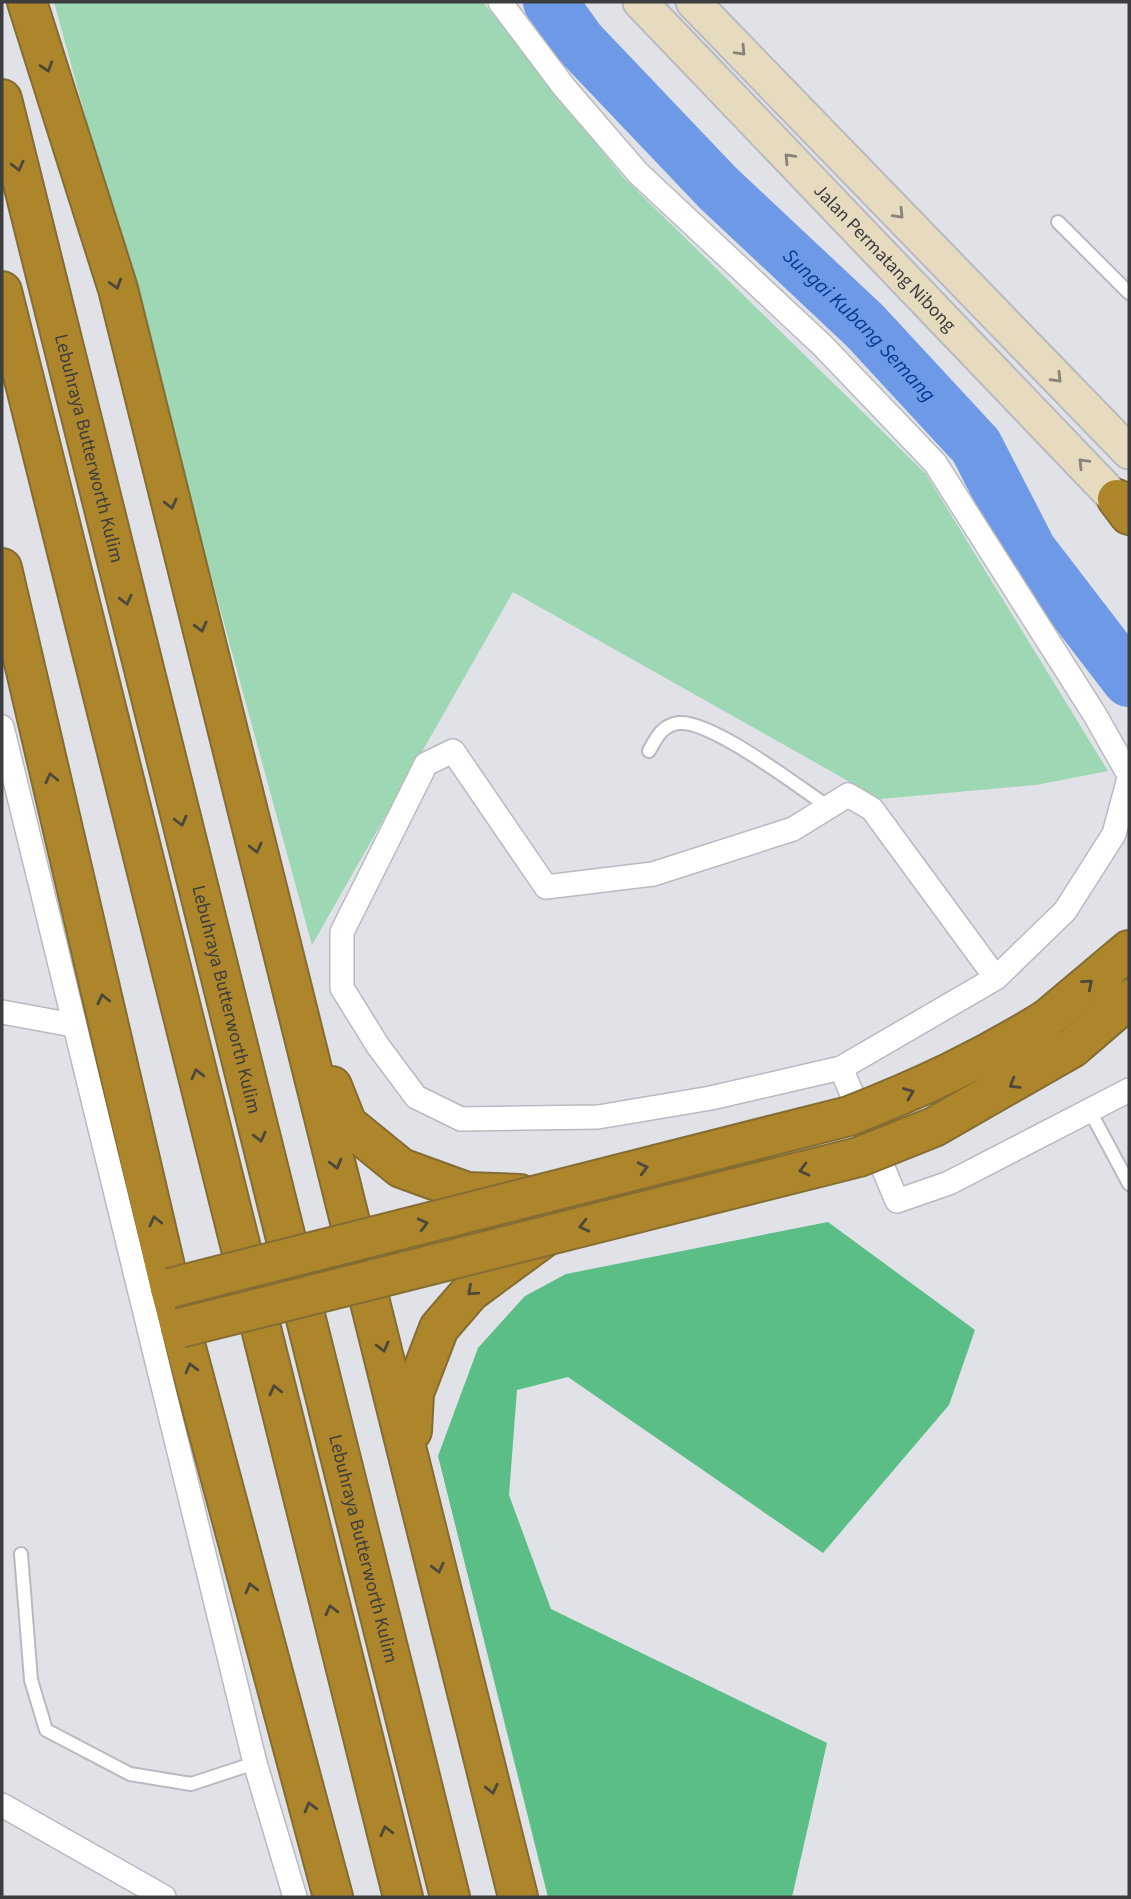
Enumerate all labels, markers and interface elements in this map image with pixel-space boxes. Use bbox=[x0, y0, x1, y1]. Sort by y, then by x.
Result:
one-way arrow bbox=[732, 43, 745, 56]
one-way arrow bbox=[39, 60, 54, 72]
one-way arrow bbox=[785, 153, 798, 166]
one-way arrow bbox=[10, 159, 24, 171]
street label: Jalan Permatang Nibong bbox=[807, 178, 963, 338]
one-way arrow bbox=[891, 206, 904, 219]
water label: Sungai Kubang Semang bbox=[776, 241, 943, 409]
one-way arrow bbox=[107, 277, 122, 289]
street label: Lebuhraya Butterworth Kulim bbox=[48, 331, 131, 566]
one-way arrow bbox=[1049, 370, 1062, 383]
one-way arrow bbox=[1078, 458, 1091, 471]
one-way arrow bbox=[163, 498, 177, 510]
one-way arrow bbox=[118, 594, 133, 606]
one-way arrow bbox=[193, 621, 208, 633]
one-way arrow bbox=[45, 772, 59, 784]
one-way arrow bbox=[173, 815, 187, 827]
one-way arrow bbox=[248, 842, 262, 854]
street label: Lebuhraya Butterworth Kulim bbox=[185, 882, 268, 1117]
one-way arrow bbox=[1080, 980, 1093, 992]
one-way arrow bbox=[97, 993, 111, 1005]
one-way arrow bbox=[191, 1068, 205, 1080]
one-way arrow bbox=[1008, 1075, 1021, 1088]
one-way arrow bbox=[902, 1087, 914, 1101]
one-way arrow bbox=[252, 1131, 266, 1143]
one-way arrow bbox=[328, 1157, 342, 1169]
one-way arrow bbox=[637, 1162, 649, 1176]
one-way arrow bbox=[799, 1162, 811, 1176]
one-way arrow bbox=[148, 1215, 163, 1227]
one-way arrow bbox=[416, 1218, 428, 1232]
one-way arrow bbox=[578, 1218, 590, 1232]
one-way arrow bbox=[467, 1283, 480, 1296]
one-way arrow bbox=[375, 1341, 389, 1353]
one-way arrow bbox=[185, 1362, 200, 1374]
one-way arrow bbox=[269, 1384, 283, 1396]
street label: Lebuhraya Butterworth Kulim bbox=[322, 1431, 405, 1666]
one-way arrow bbox=[430, 1562, 444, 1574]
one-way arrow bbox=[245, 1582, 259, 1594]
one-way arrow bbox=[325, 1605, 339, 1617]
one-way arrow bbox=[484, 1783, 498, 1795]
one-way arrow bbox=[304, 1802, 318, 1814]
one-way arrow bbox=[380, 1825, 394, 1837]

